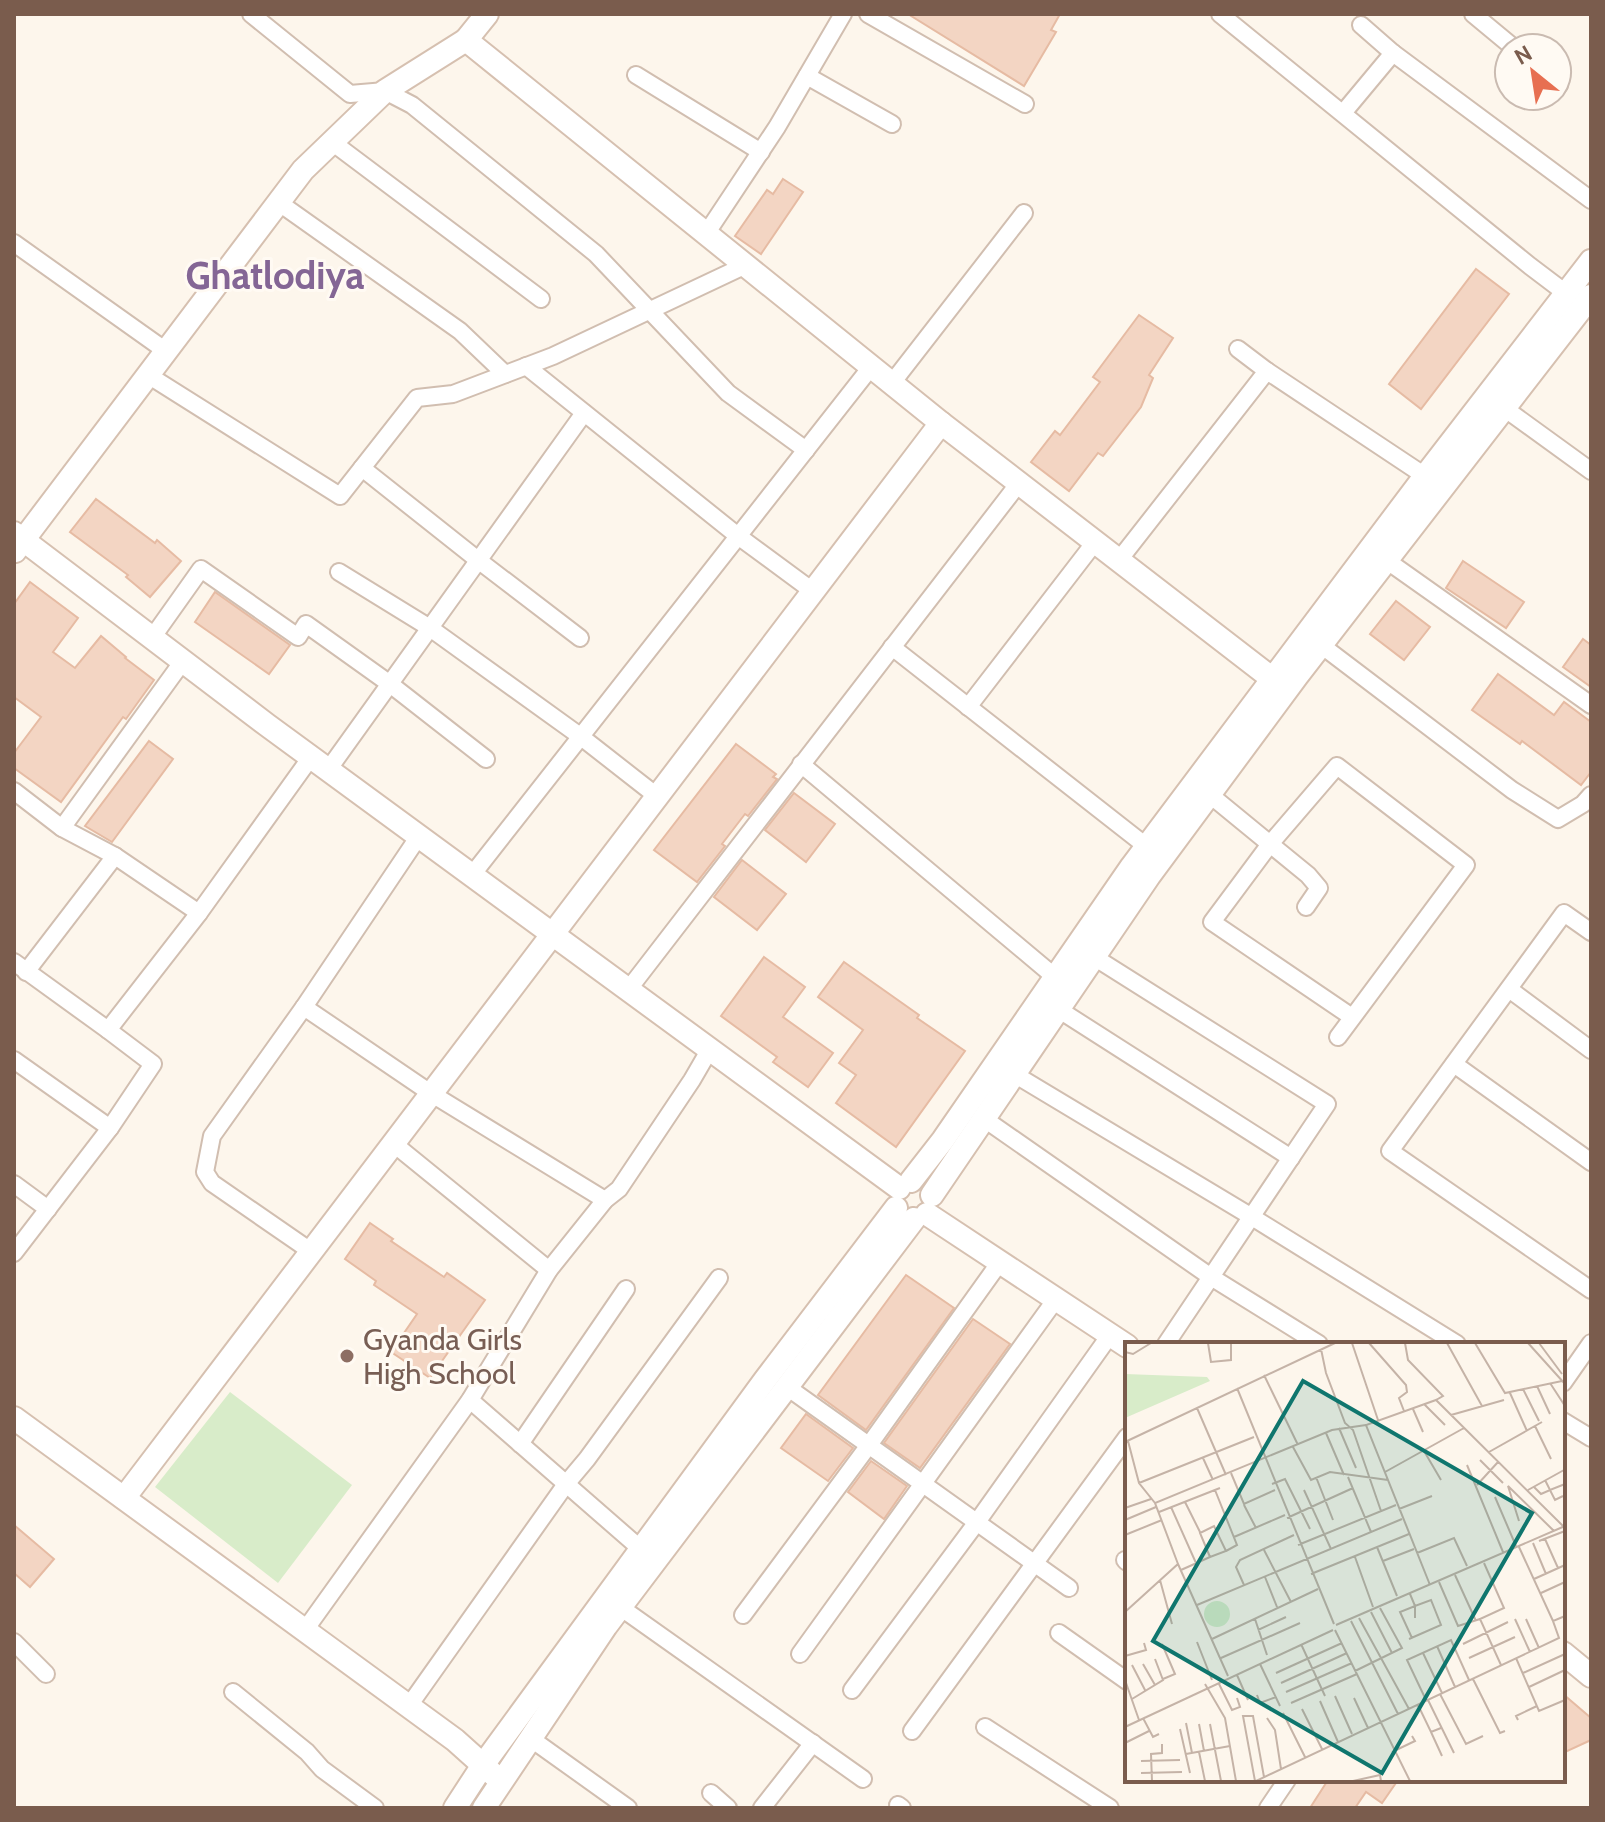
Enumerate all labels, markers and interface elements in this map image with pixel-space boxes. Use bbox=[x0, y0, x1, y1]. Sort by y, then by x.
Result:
north arrow bbox=[1493, 32, 1573, 112]
text: N bbox=[1510, 40, 1537, 71]
district label: Ghatlodiya bbox=[185, 252, 365, 299]
place label: Gyanda Girls High School bbox=[363, 1321, 522, 1392]
inset map bbox=[1125, 1342, 1565, 1782]
marker: Gyanda Girls High School bbox=[338, 1347, 356, 1365]

